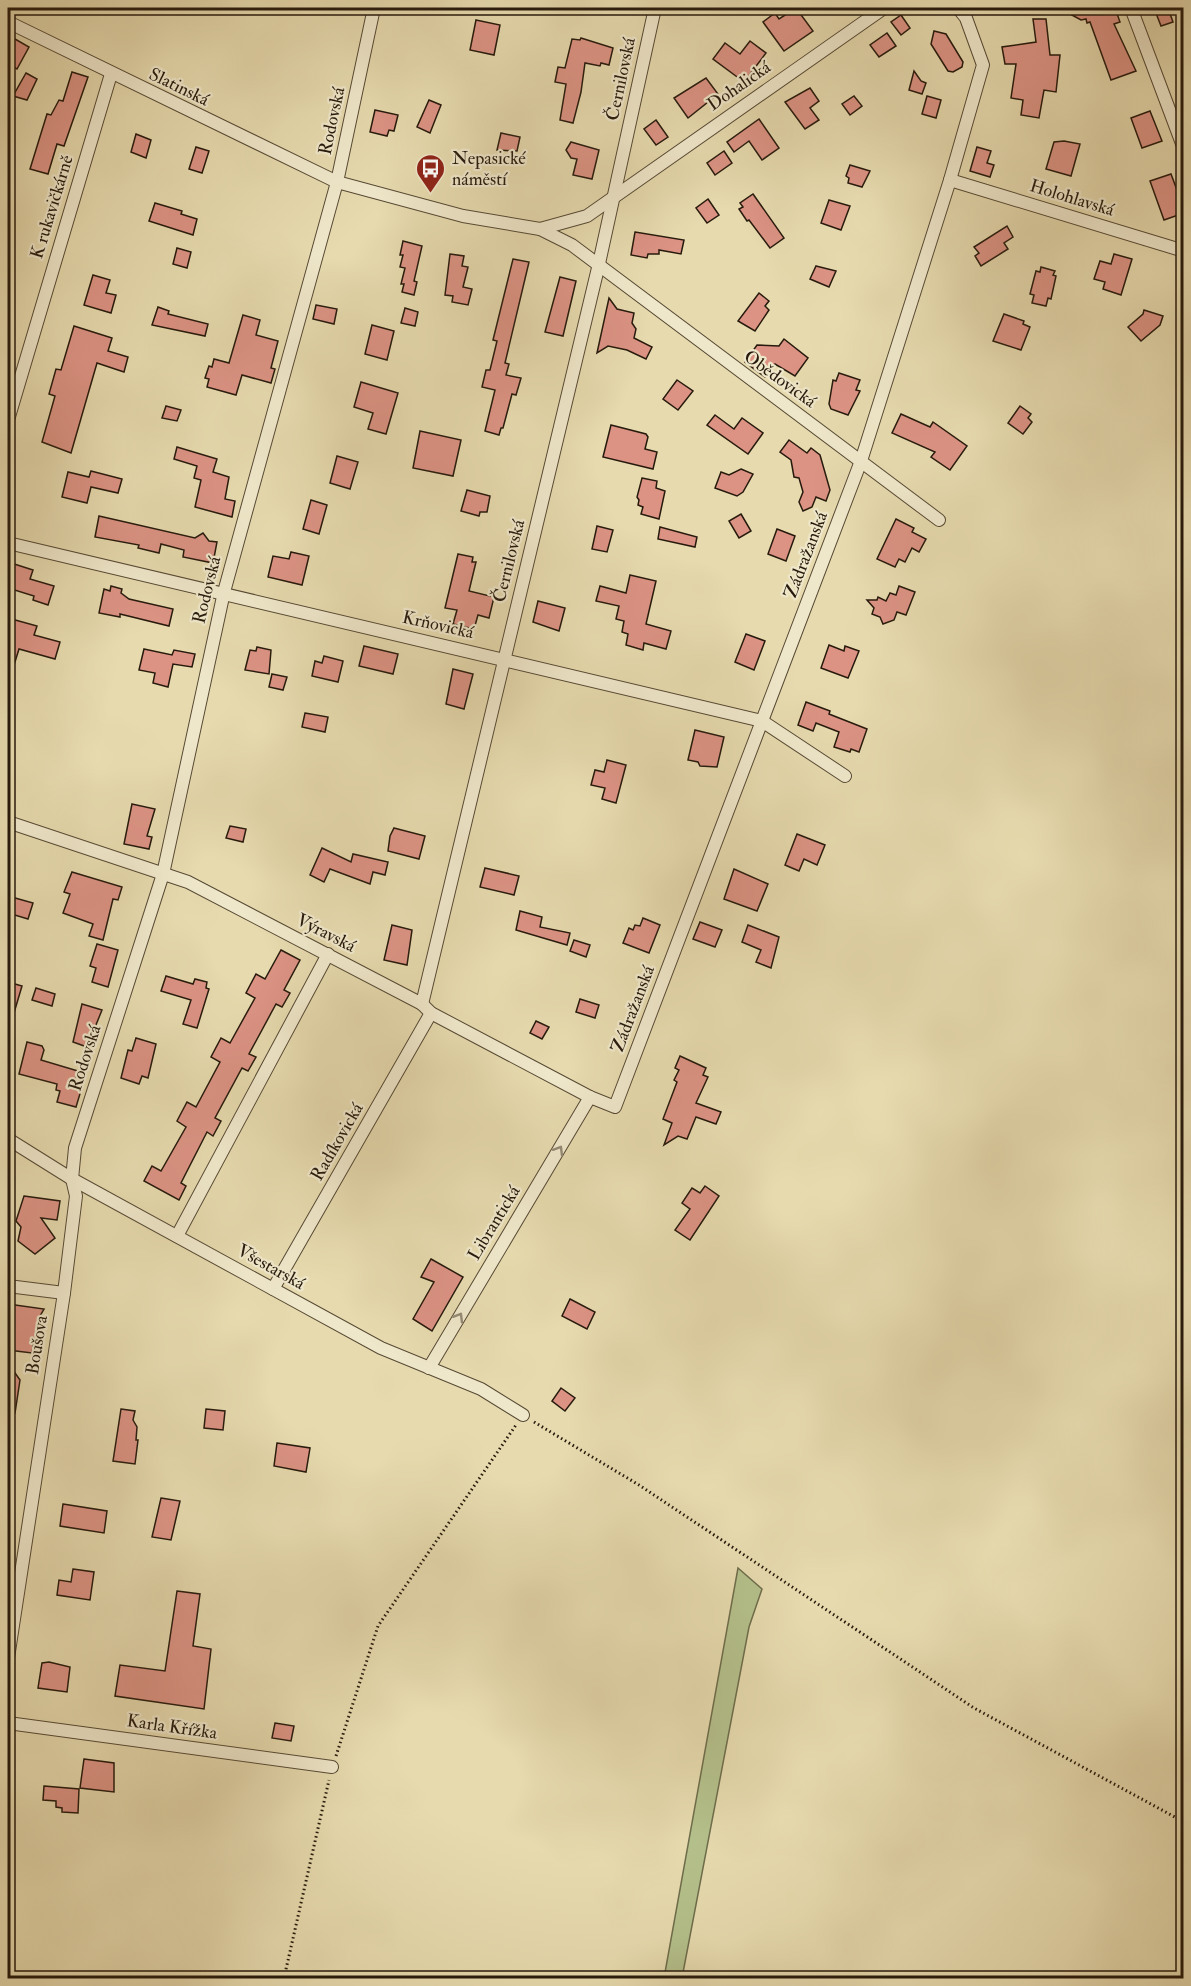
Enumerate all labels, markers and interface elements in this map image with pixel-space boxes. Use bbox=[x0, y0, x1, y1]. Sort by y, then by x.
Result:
street label: Černilovská bbox=[601, 35, 641, 123]
street label: Dohalická bbox=[703, 55, 776, 116]
street label: Slatinská bbox=[145, 63, 213, 112]
street label: Rodovská bbox=[314, 85, 350, 157]
place label: Nepasické náměstí bbox=[452, 147, 526, 191]
street label: K rukavičkárně bbox=[25, 152, 79, 262]
bus stop icon: Nepasické náměstí bbox=[415, 152, 447, 194]
street label: Holohlavská bbox=[1027, 174, 1118, 222]
street label: Obědovická bbox=[739, 345, 821, 413]
street label: Zádražanská bbox=[779, 508, 833, 602]
street label: Černilovská bbox=[488, 517, 531, 605]
street label: Rodovská bbox=[188, 553, 227, 626]
street label: Krňovická bbox=[400, 606, 477, 645]
street label: Výravská bbox=[292, 908, 360, 958]
street label: Zádražanská bbox=[606, 962, 660, 1056]
street label: Rodovská bbox=[63, 1021, 107, 1094]
street label: Radíkovická bbox=[305, 1098, 369, 1185]
one-way arrow bbox=[551, 1146, 563, 1156]
street label: Librantická bbox=[463, 1181, 526, 1265]
street label: Všestarská bbox=[233, 1239, 310, 1295]
street label: Boušova bbox=[21, 1313, 53, 1376]
one-way arrow bbox=[452, 1313, 464, 1323]
street label: Karla Křížka bbox=[125, 1709, 219, 1745]

